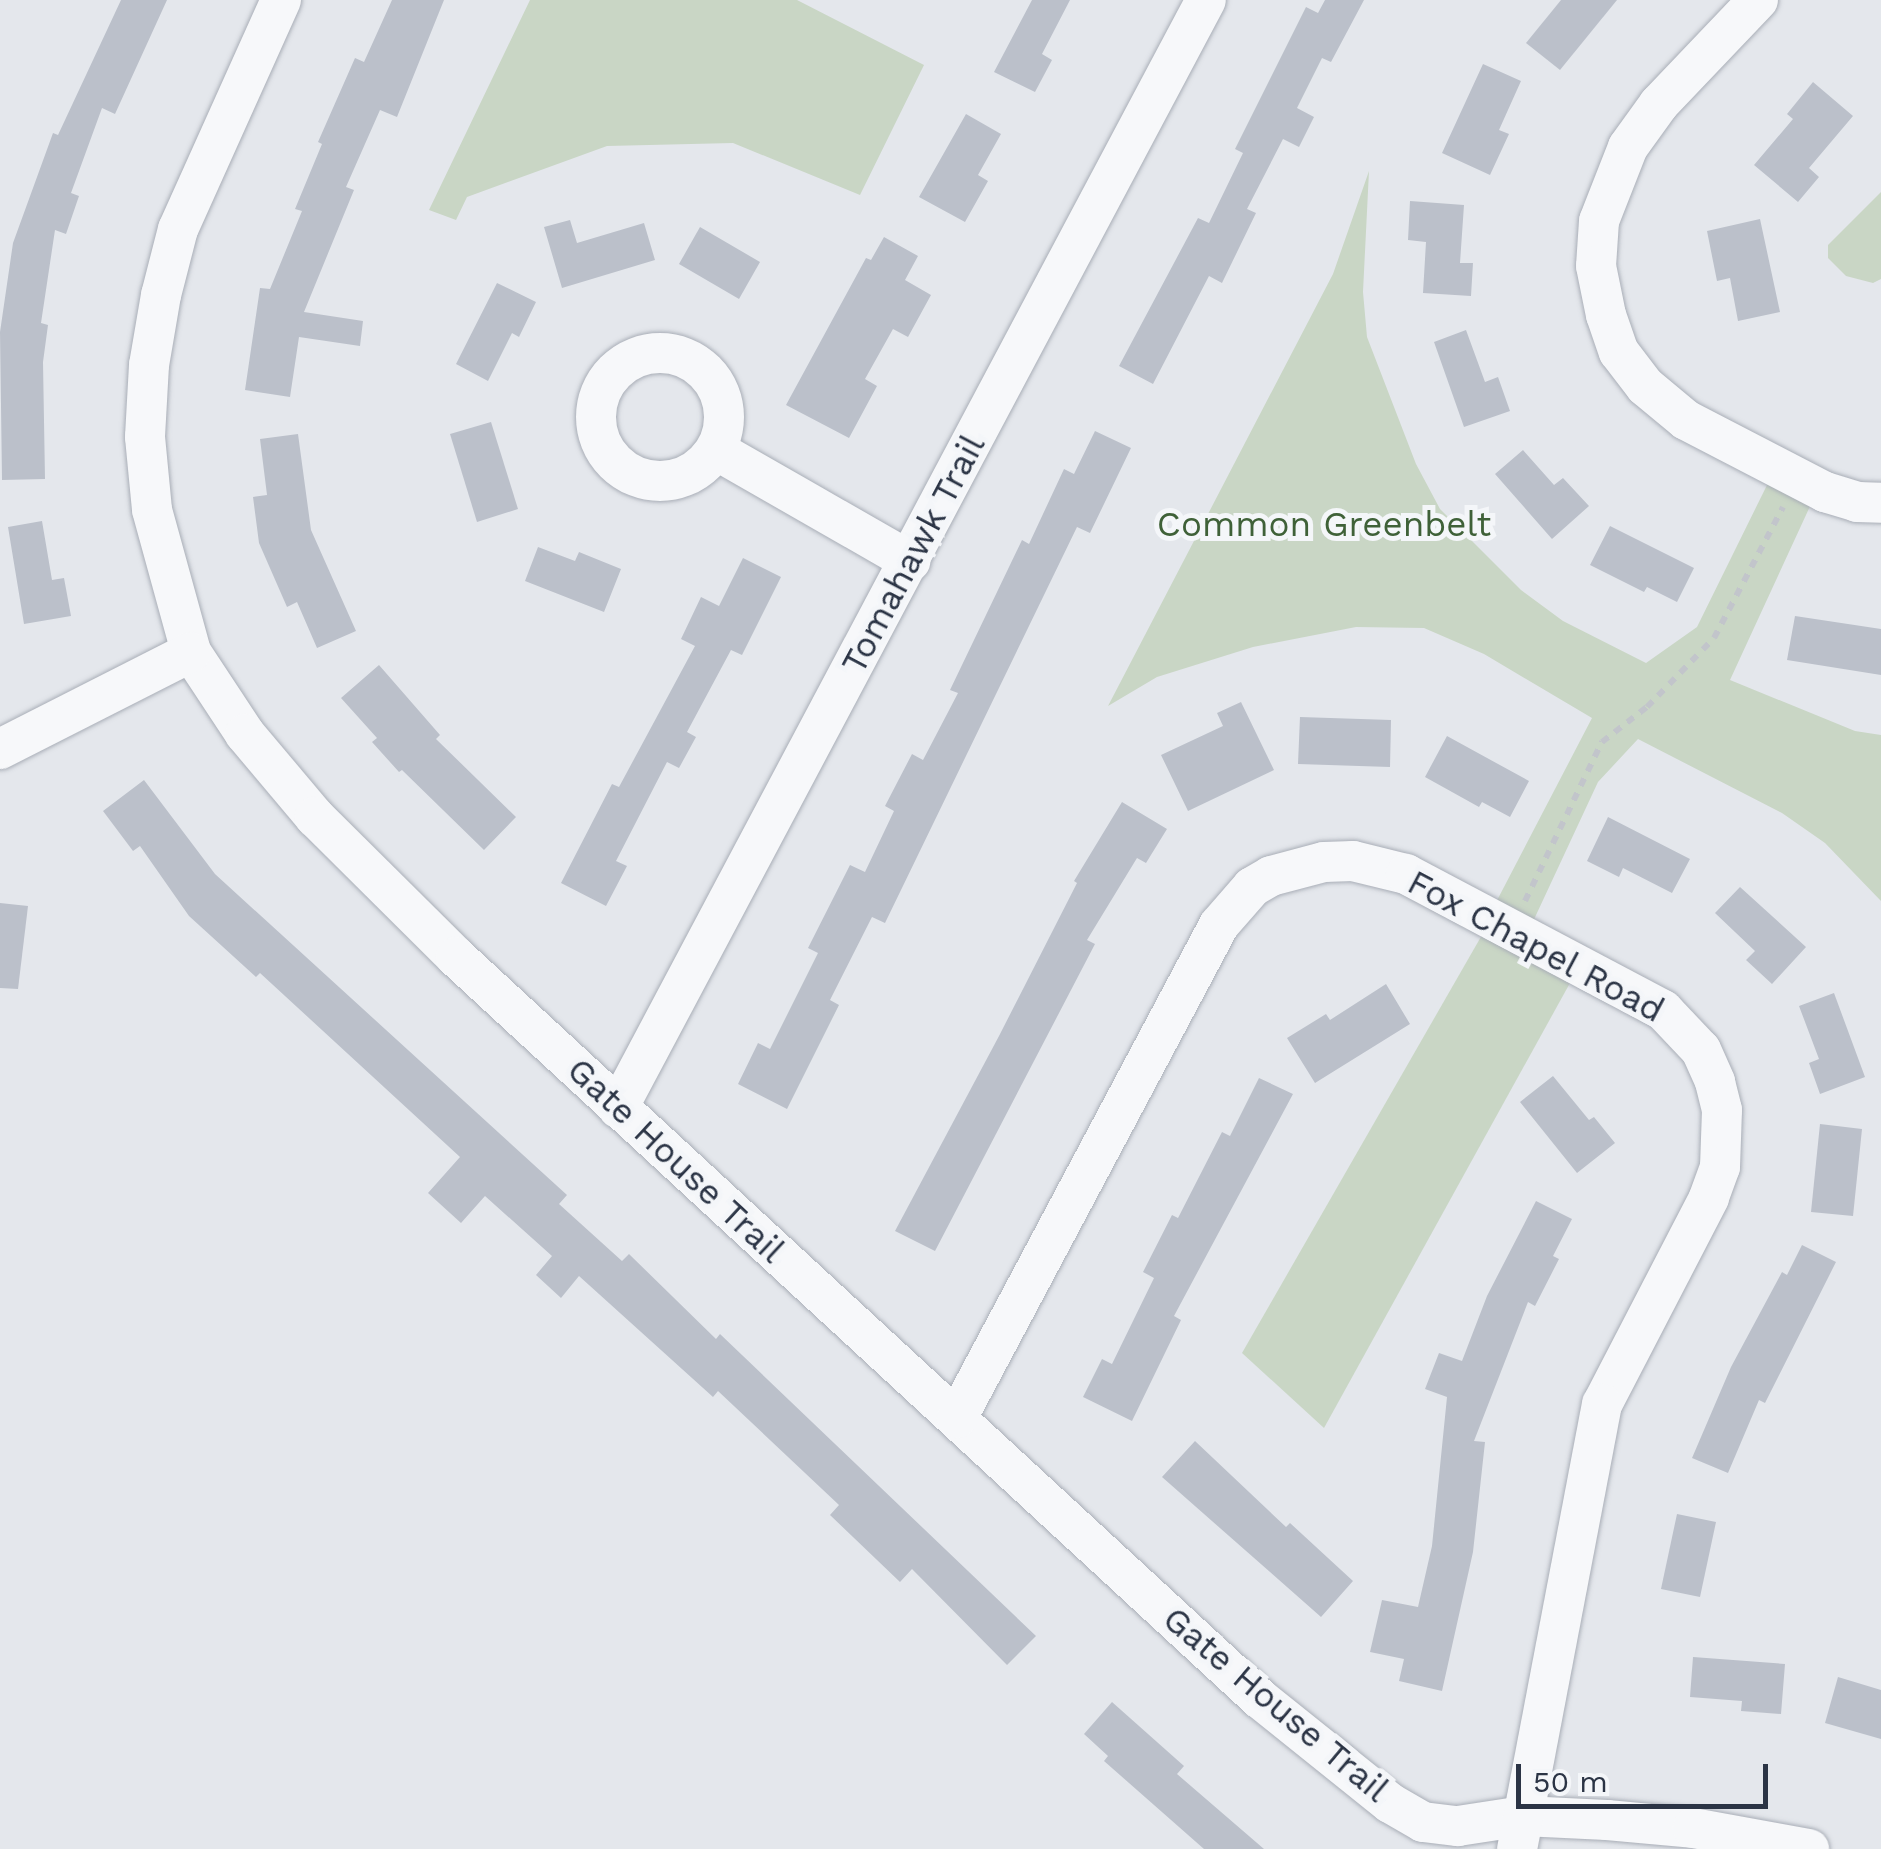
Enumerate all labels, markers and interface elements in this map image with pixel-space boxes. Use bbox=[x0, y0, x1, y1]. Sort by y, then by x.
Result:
street label: Tomahawk Trail bbox=[832, 427, 994, 681]
park label: Common Greenbelt bbox=[1157, 503, 1491, 545]
street label: Fox Chapel Road bbox=[1400, 860, 1672, 1032]
street label: Gate House Trail bbox=[558, 1048, 794, 1272]
street label: Gate House Trail bbox=[1154, 1597, 1398, 1811]
scale bar bbox=[1521, 1744, 1774, 1806]
text: 50 m bbox=[1533, 1764, 1608, 1799]

